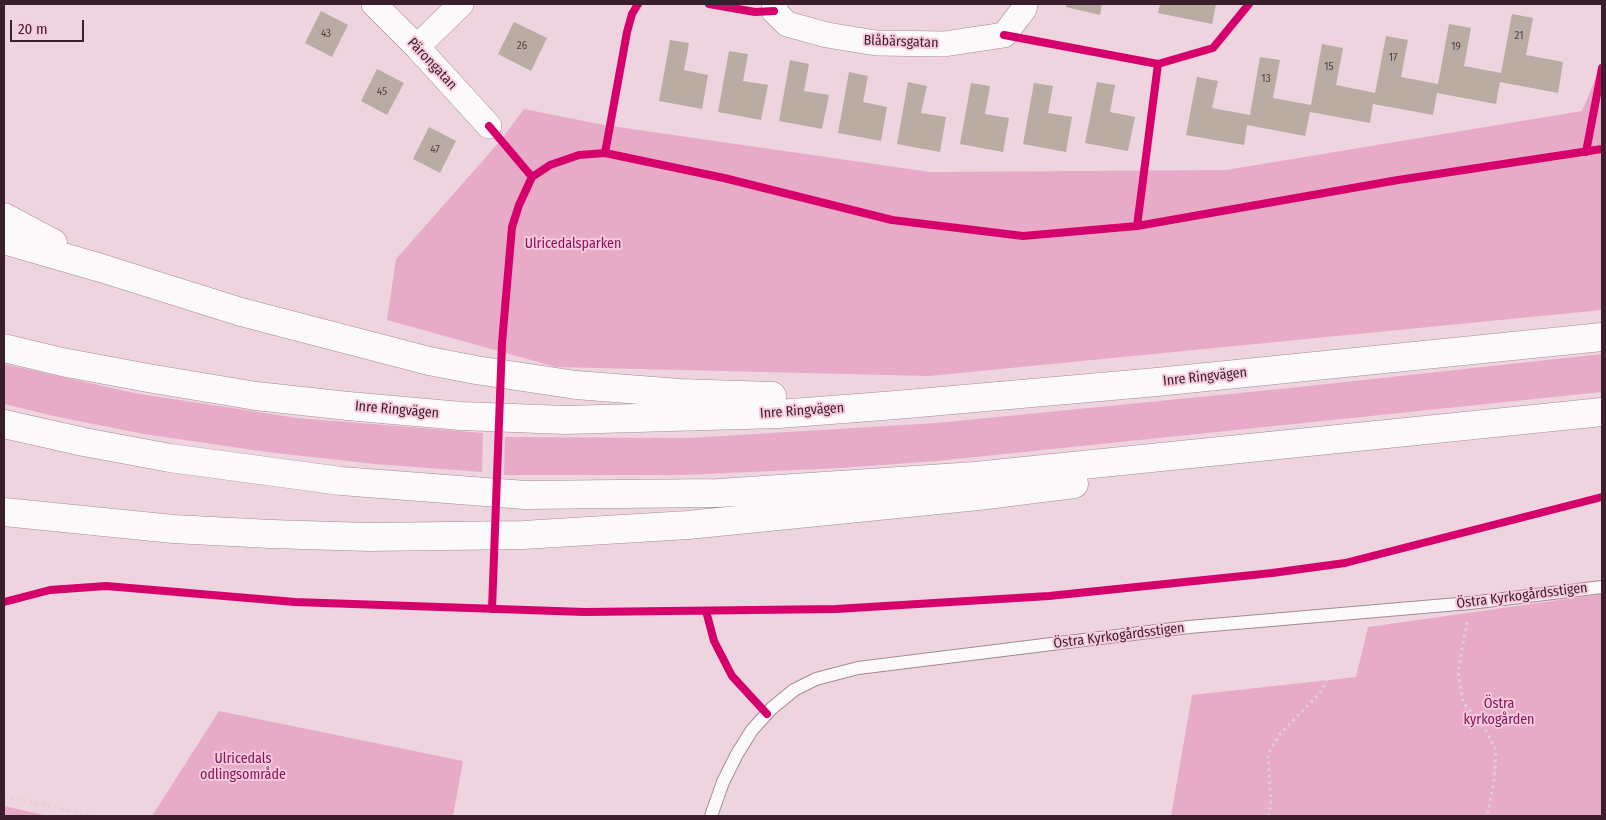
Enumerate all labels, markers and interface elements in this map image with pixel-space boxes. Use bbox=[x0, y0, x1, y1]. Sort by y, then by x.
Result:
scale bar bbox=[12, 10, 86, 42]
text: 20 m bbox=[18, 20, 48, 38]
house number: 43 bbox=[321, 27, 331, 41]
house number: 21 bbox=[1515, 29, 1523, 43]
street label: Blåbärsgatan bbox=[863, 32, 939, 52]
street label: Pärongatan bbox=[404, 35, 460, 93]
house number: 26 bbox=[517, 39, 527, 53]
house number: 19 bbox=[1451, 40, 1461, 54]
house number: 17 bbox=[1389, 51, 1397, 65]
house number: 15 bbox=[1324, 60, 1334, 74]
house number: 13 bbox=[1261, 72, 1271, 86]
house number: 45 bbox=[377, 85, 387, 99]
house number: 47 bbox=[430, 143, 440, 157]
park label: Ulricedalsparken bbox=[525, 236, 621, 252]
street label: Inre Ringvägen bbox=[1162, 364, 1248, 390]
street label: Inre Ringvägen bbox=[354, 398, 440, 422]
street label: Inre Ringvägen bbox=[759, 400, 845, 422]
street label: Östra Kyrkogårdsstigen bbox=[1456, 580, 1588, 612]
street label: Östra Kyrkogårdsstigen bbox=[1053, 620, 1185, 652]
park label: Östra kyrkogården bbox=[1464, 696, 1534, 729]
park label: Ulricedals odlingsområde bbox=[200, 751, 286, 784]

